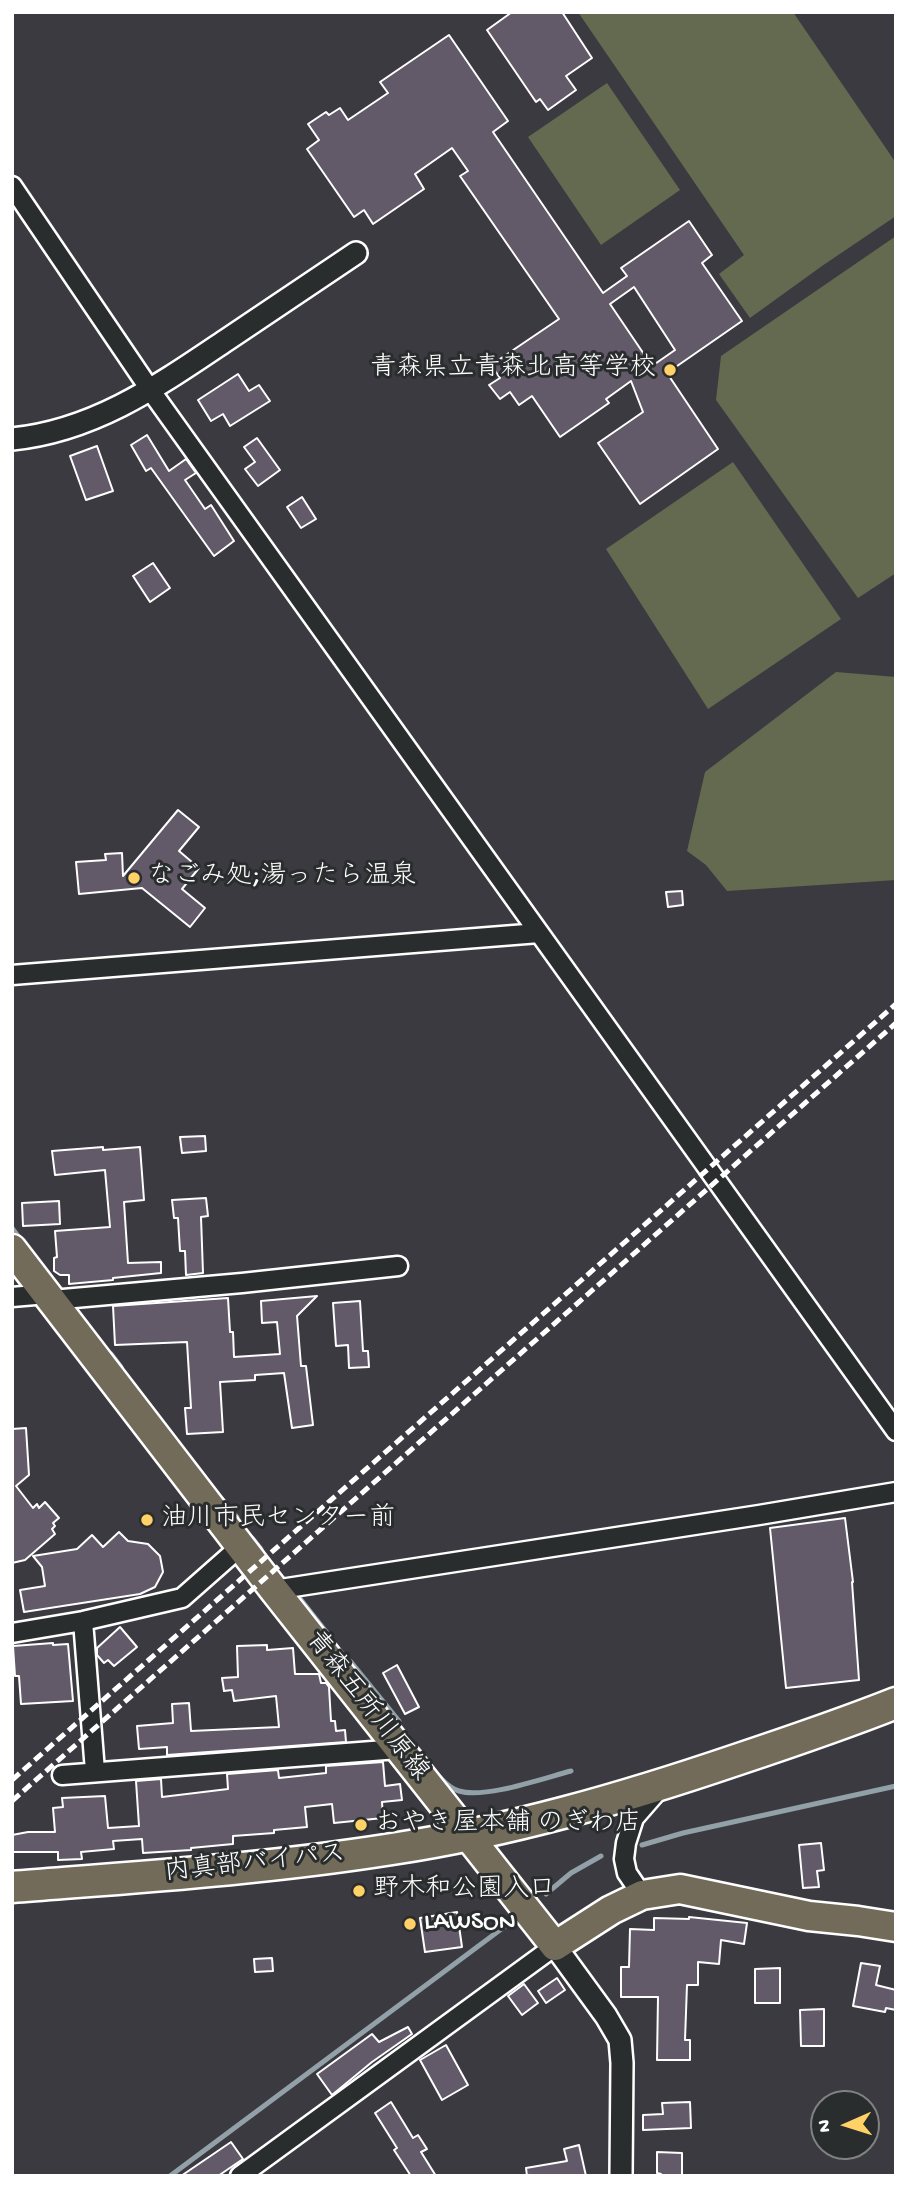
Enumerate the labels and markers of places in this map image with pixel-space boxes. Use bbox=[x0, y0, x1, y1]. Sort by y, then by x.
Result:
place label: 青森県立青森北高等学校 bbox=[370, 354, 656, 386]
marker: 青森県立青森北高等学校 bbox=[662, 362, 678, 378]
place label: なごみ処;湯ったら温泉 bbox=[148, 862, 416, 894]
marker: なごみ処;湯ったら温泉 bbox=[126, 870, 142, 886]
place label: 油川市民センター前 bbox=[161, 1504, 395, 1536]
marker: 油川市民センター前 bbox=[139, 1512, 155, 1528]
place label: おやき屋本舗 のぎわ店 bbox=[375, 1809, 641, 1841]
marker: おやき屋本舗 のぎわ店 bbox=[353, 1817, 369, 1833]
place label: 野木和公園入口 bbox=[373, 1875, 555, 1907]
marker: 野木和公園入口 bbox=[351, 1883, 367, 1899]
place label: LAWSON bbox=[424, 1908, 516, 1940]
marker: LAWSON bbox=[402, 1916, 418, 1932]

